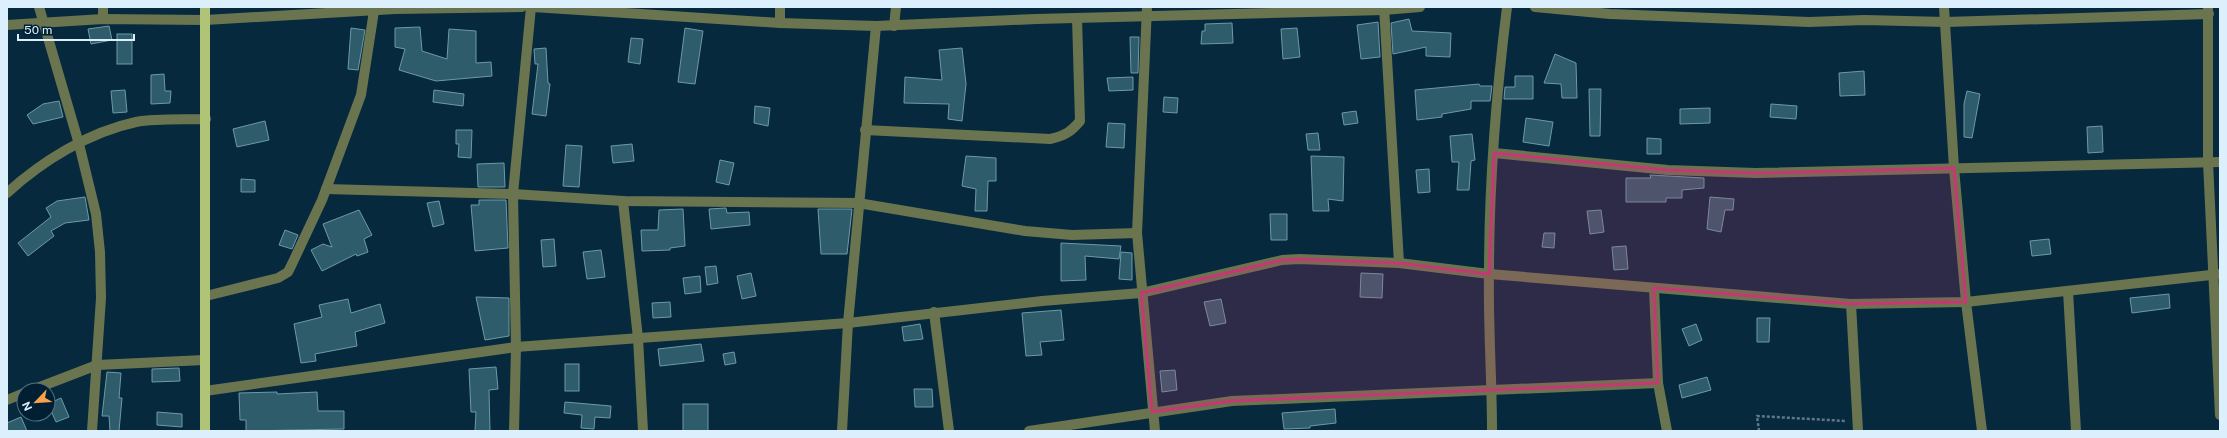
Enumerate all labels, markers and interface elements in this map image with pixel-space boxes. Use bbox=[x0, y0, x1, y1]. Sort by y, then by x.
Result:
scale bar bbox=[18, 16, 134, 42]
text: 50 m bbox=[24, 23, 52, 37]
north arrow bbox=[16, 382, 56, 422]
text: N bbox=[20, 400, 34, 413]

